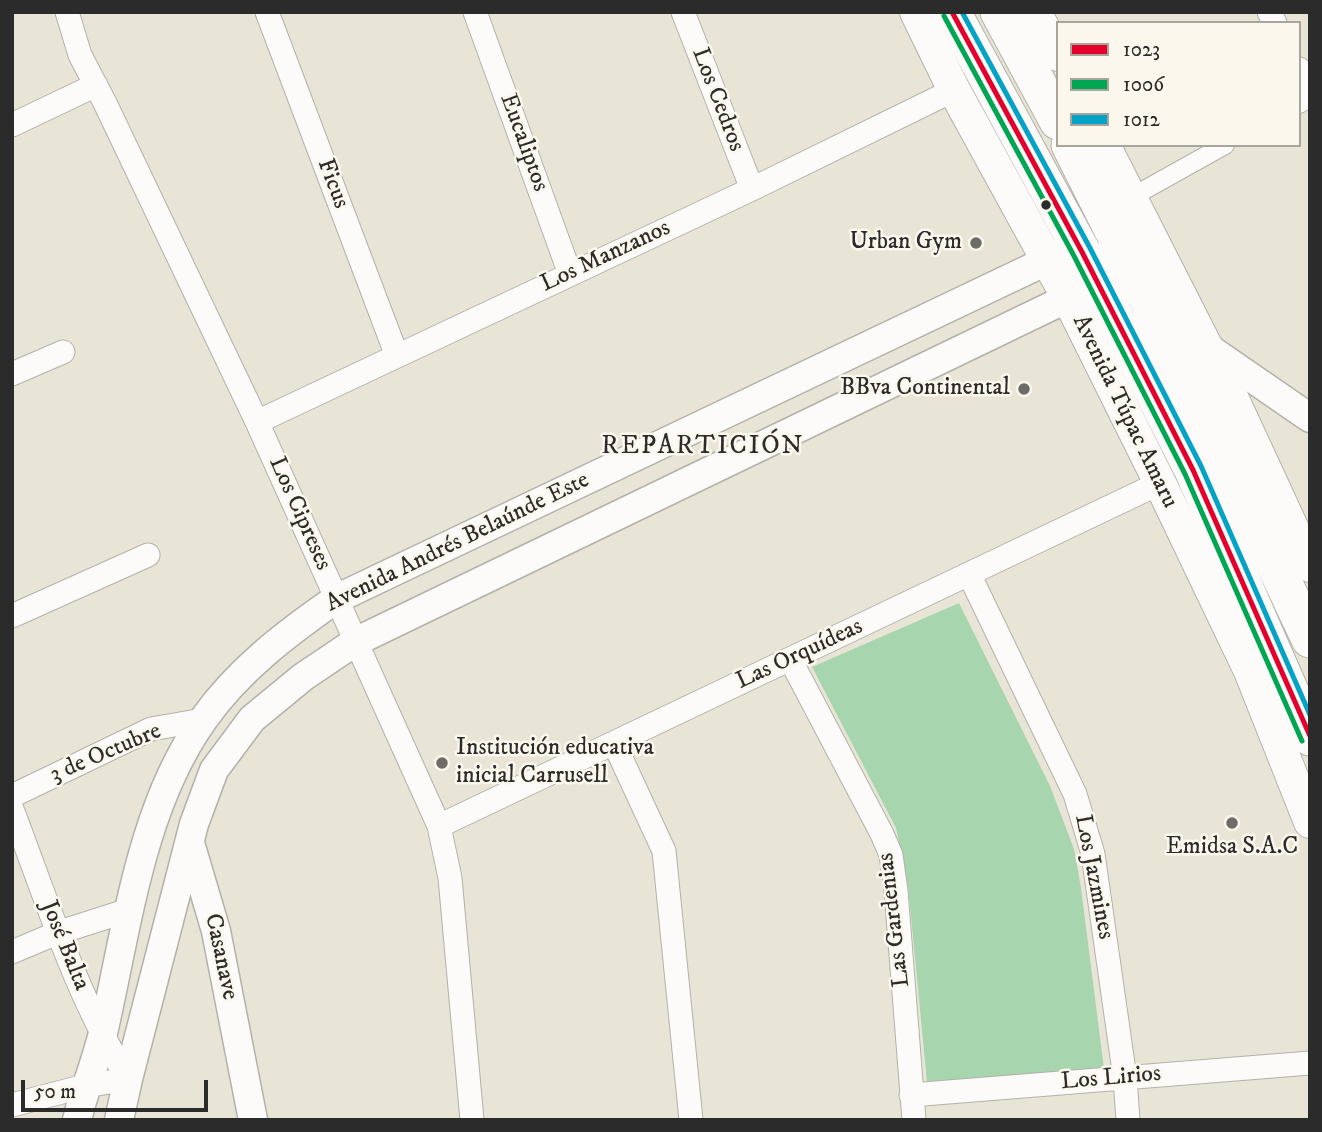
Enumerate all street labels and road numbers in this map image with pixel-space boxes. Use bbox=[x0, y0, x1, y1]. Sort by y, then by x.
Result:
street label: Los Cedros bbox=[684, 44, 750, 156]
street label: Eucaliptos bbox=[492, 90, 554, 196]
street label: Ficus bbox=[309, 155, 355, 213]
street label: Los Manzanos bbox=[537, 214, 675, 300]
street label: Avenida Túpac Amaru bbox=[1065, 311, 1183, 513]
street label: Los Cipreses bbox=[261, 453, 337, 575]
street label: Avenida Andrés Belaúnde Este bbox=[322, 467, 594, 619]
street label: Las Orquídeas bbox=[732, 613, 868, 697]
street label: 3 de Octubre bbox=[46, 718, 166, 790]
street label: Los Jazmines bbox=[1067, 812, 1119, 942]
street label: Las Gardenias bbox=[872, 851, 918, 989]
street label: José Balta bbox=[33, 897, 95, 995]
street label: Casanave bbox=[197, 911, 243, 1003]
street label: Los Lirios bbox=[1060, 1060, 1162, 1098]

